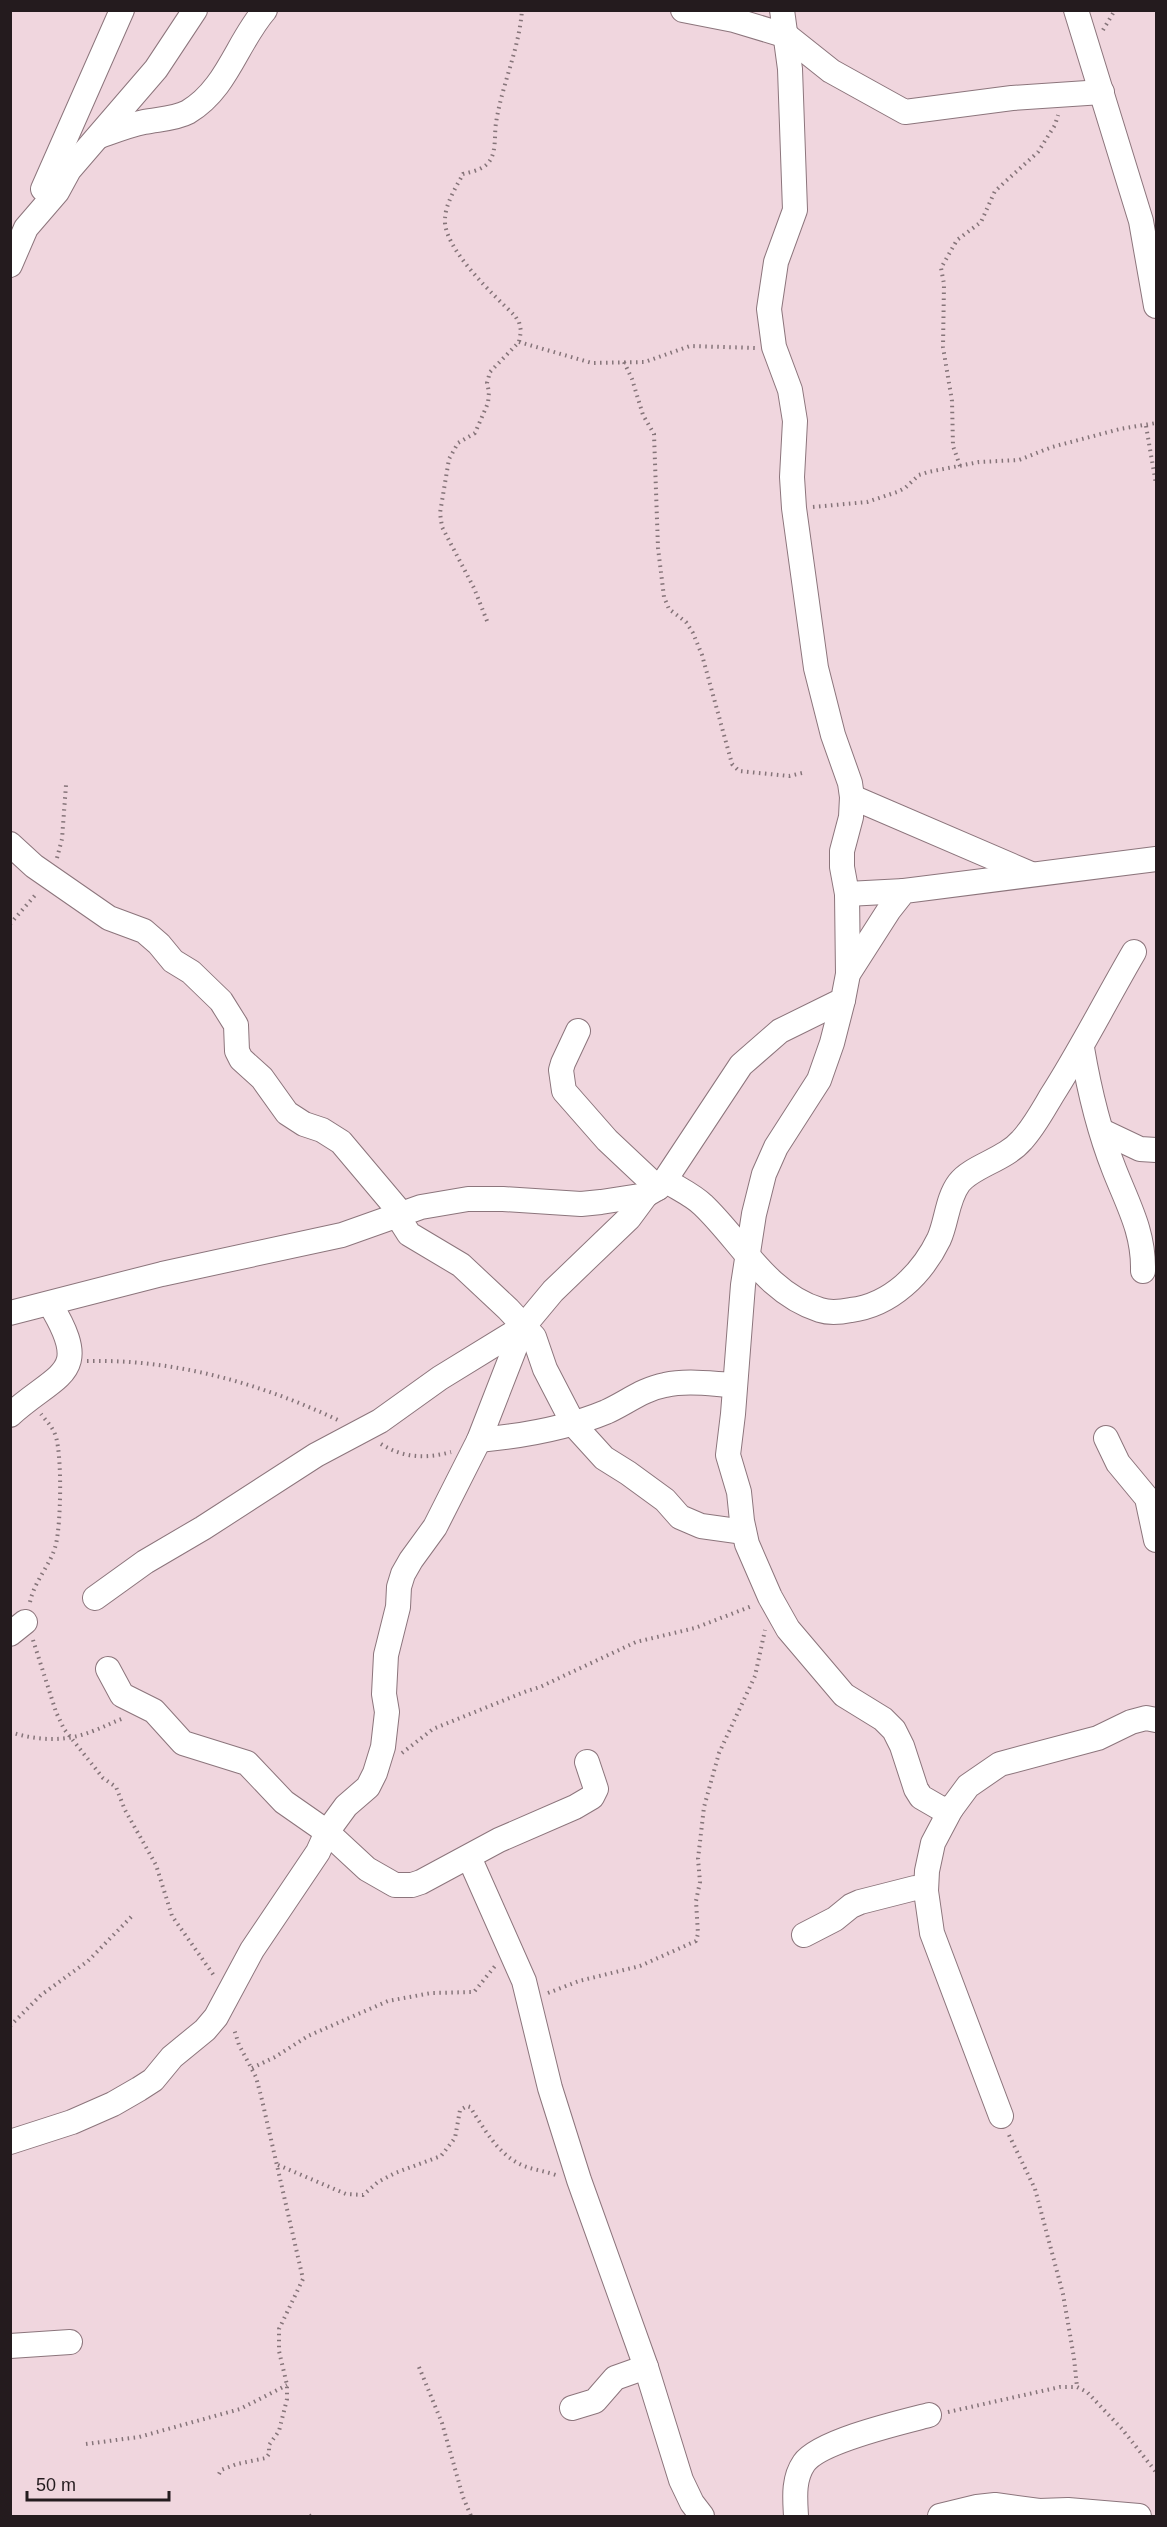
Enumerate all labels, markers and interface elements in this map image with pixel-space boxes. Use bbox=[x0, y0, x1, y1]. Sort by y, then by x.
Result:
scale bar bbox=[27, 2464, 170, 2502]
text: 50 m bbox=[36, 2475, 76, 2495]

